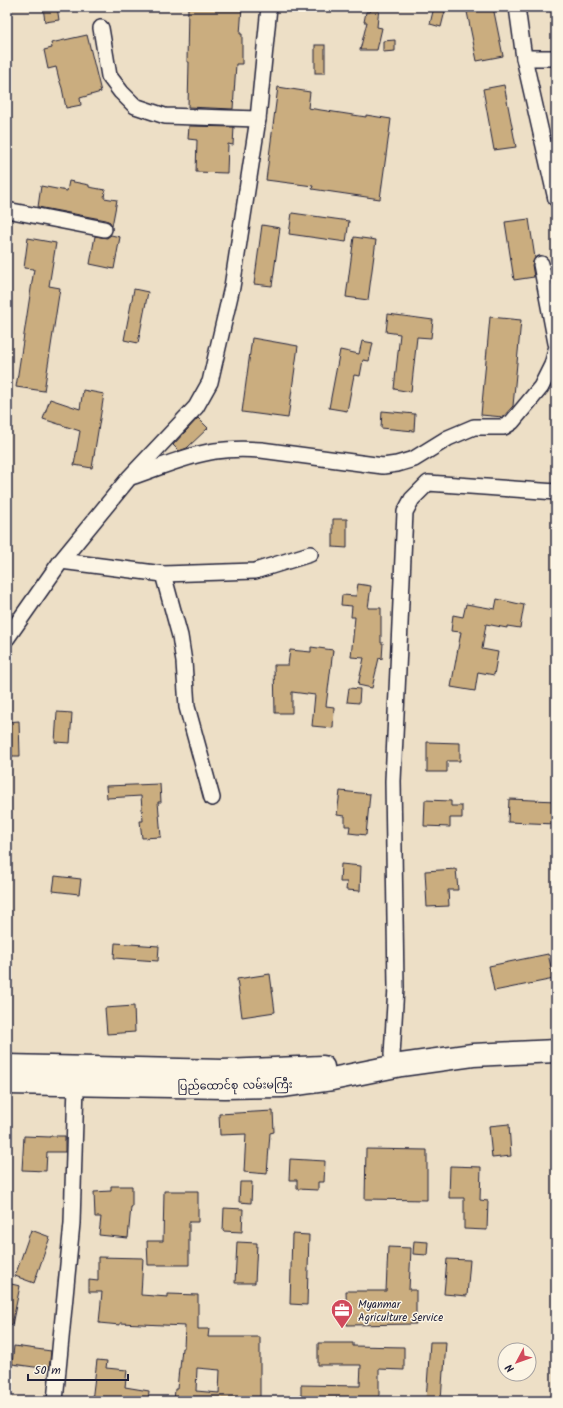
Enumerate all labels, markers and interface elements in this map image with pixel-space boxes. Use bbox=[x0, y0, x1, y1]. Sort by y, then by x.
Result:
street label: ပြည်ထောင်စု လမ်းမကြီး bbox=[177, 1076, 293, 1096]
place label: Myanmar Agriculture Service bbox=[358, 1296, 443, 1327]
office icon: Myanmar Agriculture Service bbox=[329, 1297, 355, 1330]
north arrow bbox=[497, 1342, 537, 1382]
scale bar bbox=[28, 1356, 128, 1382]
text: N bbox=[501, 1359, 519, 1376]
text: 50 m bbox=[34, 1361, 61, 1380]

